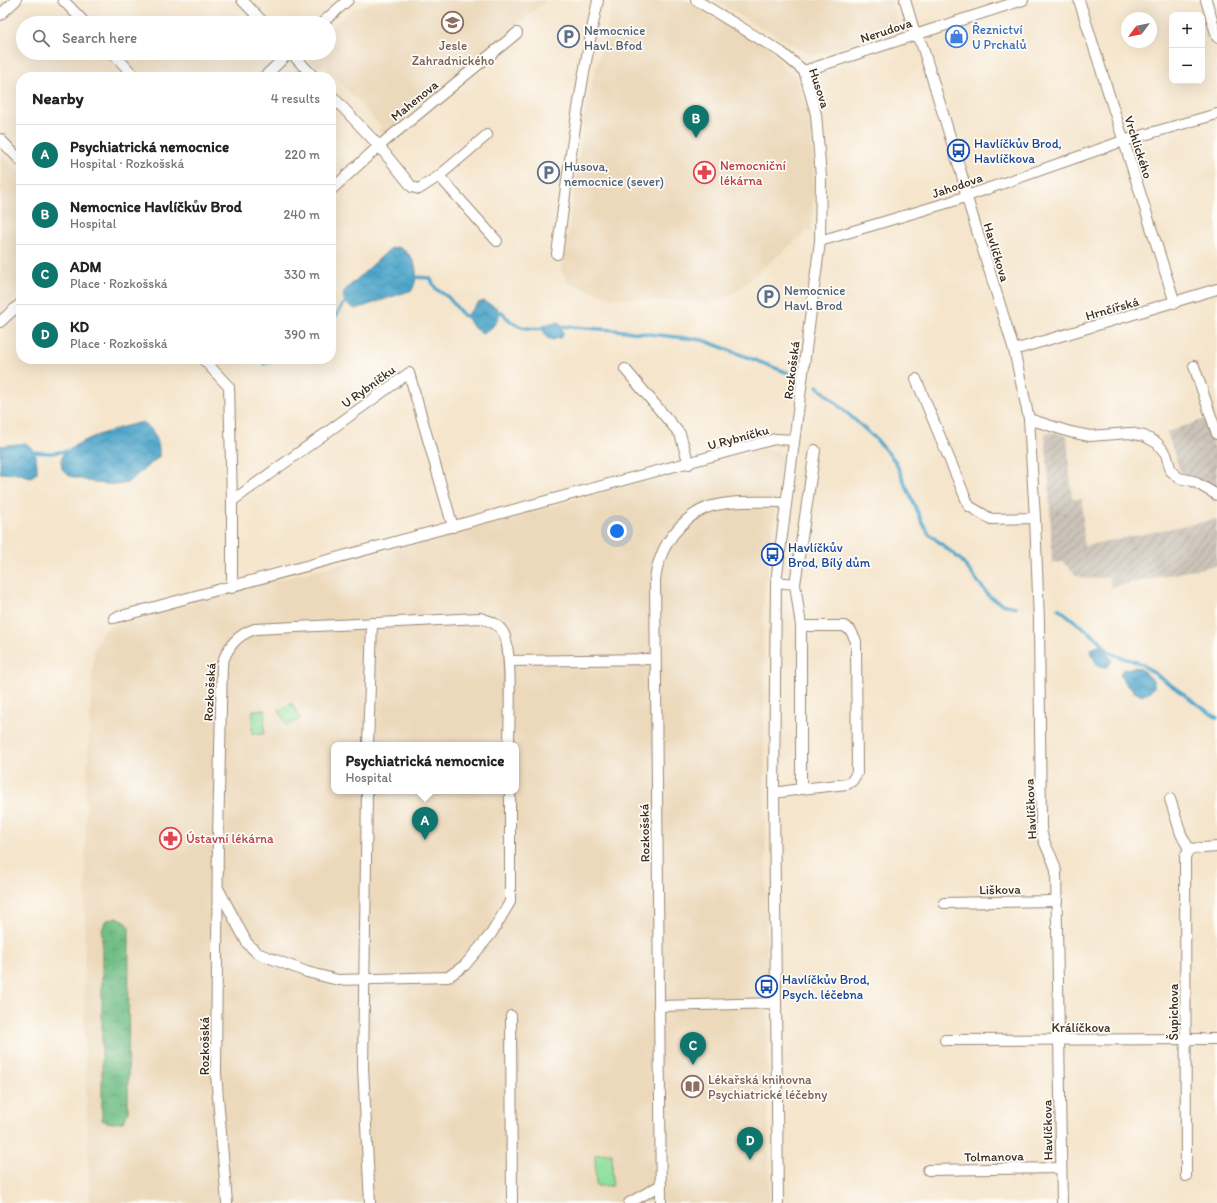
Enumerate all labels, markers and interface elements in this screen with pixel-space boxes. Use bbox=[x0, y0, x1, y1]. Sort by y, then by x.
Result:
school or university icon: Jesle Zahradnického bbox=[440, 10, 466, 36]
north arrow bbox=[1121, 12, 1157, 48]
map controls bbox=[1169, 12, 1205, 84]
button: + bbox=[1169, 12, 1205, 48]
street label: Nerudova bbox=[858, 15, 914, 46]
search box bbox=[16, 16, 336, 60]
place label: Řeznictví U Prchalů bbox=[972, 22, 1027, 52]
place label: Nemocnice Havl. Bfod bbox=[584, 23, 645, 53]
shop icon: Řeznictví U Prchalů bbox=[944, 23, 970, 49]
parking icon: Nemocnice Havl. Bfod bbox=[556, 24, 582, 50]
icon: search bbox=[30, 27, 52, 49]
text: Search here bbox=[62, 29, 137, 47]
place label: Jesle Zahradnického bbox=[412, 38, 495, 68]
button: − bbox=[1169, 48, 1205, 84]
street label: Husova bbox=[806, 66, 833, 110]
street label: Mahenova bbox=[388, 77, 441, 124]
text: Nearby bbox=[32, 88, 84, 108]
text: 4 results bbox=[271, 91, 320, 106]
pin: B bbox=[683, 105, 709, 138]
street label: Vrchlického bbox=[1121, 114, 1156, 181]
place label: Havlíčkův Brod, Havlíčkova bbox=[974, 136, 1062, 166]
bus stop icon: Havlíčkův Brod, Havlíčkova bbox=[946, 137, 972, 163]
text: Psychiatrická nemocnice bbox=[70, 138, 229, 156]
text: A bbox=[41, 147, 49, 162]
text: 220 m bbox=[284, 147, 320, 162]
text: Hospital · Rozkošská bbox=[70, 156, 184, 171]
place label: Nemocniční lékárna bbox=[720, 158, 787, 188]
place label: Husova, nemocnice (sever) bbox=[564, 159, 664, 189]
pharmacy icon: Nemocniční lékárna bbox=[691, 159, 717, 185]
parking icon: Husova, nemocnice (sever) bbox=[535, 160, 561, 186]
street label: Jahodova bbox=[930, 170, 985, 201]
text: Nemocnice Havlíčkův Brod bbox=[70, 198, 242, 216]
text: B bbox=[41, 207, 49, 222]
text: 240 m bbox=[283, 207, 320, 222]
text: Hospital bbox=[70, 216, 117, 231]
street label: Havlíčkova bbox=[980, 221, 1013, 284]
text: ADM bbox=[70, 258, 102, 276]
text: C bbox=[41, 267, 49, 282]
text: 330 m bbox=[284, 267, 320, 282]
text: Place · Rozkošská bbox=[70, 276, 168, 291]
place label: Nemocnice Havl. Brod bbox=[784, 283, 845, 313]
parking icon: Nemocnice Havl. Brod bbox=[756, 284, 782, 310]
street label: Hrnčířská bbox=[1084, 294, 1141, 323]
text: KD bbox=[70, 318, 89, 336]
text: D bbox=[41, 327, 49, 342]
text: 390 m bbox=[284, 327, 320, 342]
text: Place · Rozkošská bbox=[70, 336, 168, 351]
street label: Rozkošská bbox=[780, 340, 803, 400]
street label: U Rybníčku bbox=[338, 362, 398, 411]
street label: U Rybníčku bbox=[706, 422, 770, 453]
your location bbox=[607, 521, 627, 541]
place label: Havlíčkův Brod, Bílý dům bbox=[788, 540, 871, 570]
bus stop icon: Havlíčkův Brod, Bílý dům bbox=[759, 541, 785, 567]
street label: Rozkošská bbox=[200, 662, 219, 722]
popup bbox=[331, 742, 519, 794]
text: Psychiatrická nemocnice bbox=[345, 752, 505, 770]
text: Hospital bbox=[345, 770, 392, 785]
street label: Havlíčkova bbox=[1021, 778, 1040, 840]
street label: Rozkošská bbox=[636, 803, 653, 862]
pin: A bbox=[412, 807, 438, 840]
pharmacy icon: Ústavní lékárna bbox=[158, 825, 184, 851]
place label: Ústavní lékárna bbox=[186, 831, 274, 846]
street label: Liškova bbox=[979, 882, 1021, 897]
place label: Havlíčkův Brod, Psych. léčebna bbox=[782, 972, 870, 1002]
bus stop icon: Havlíčkův Brod, Psych. léčebna bbox=[753, 973, 779, 999]
street label: Šupichova bbox=[1166, 983, 1181, 1040]
street label: Rozkošská bbox=[197, 1016, 212, 1075]
street label: Králíčkova bbox=[1052, 1020, 1111, 1035]
pin: C bbox=[680, 1032, 706, 1065]
place label: Lékařská knihovna Psychiatrické léčebny bbox=[708, 1072, 827, 1102]
library icon: Lékařská knihovna Psychiatrické léčebny bbox=[679, 1073, 705, 1099]
street label: Havlíčkova bbox=[1039, 1099, 1056, 1161]
pin: D bbox=[737, 1127, 763, 1160]
street label: Tolmanova bbox=[964, 1148, 1024, 1165]

